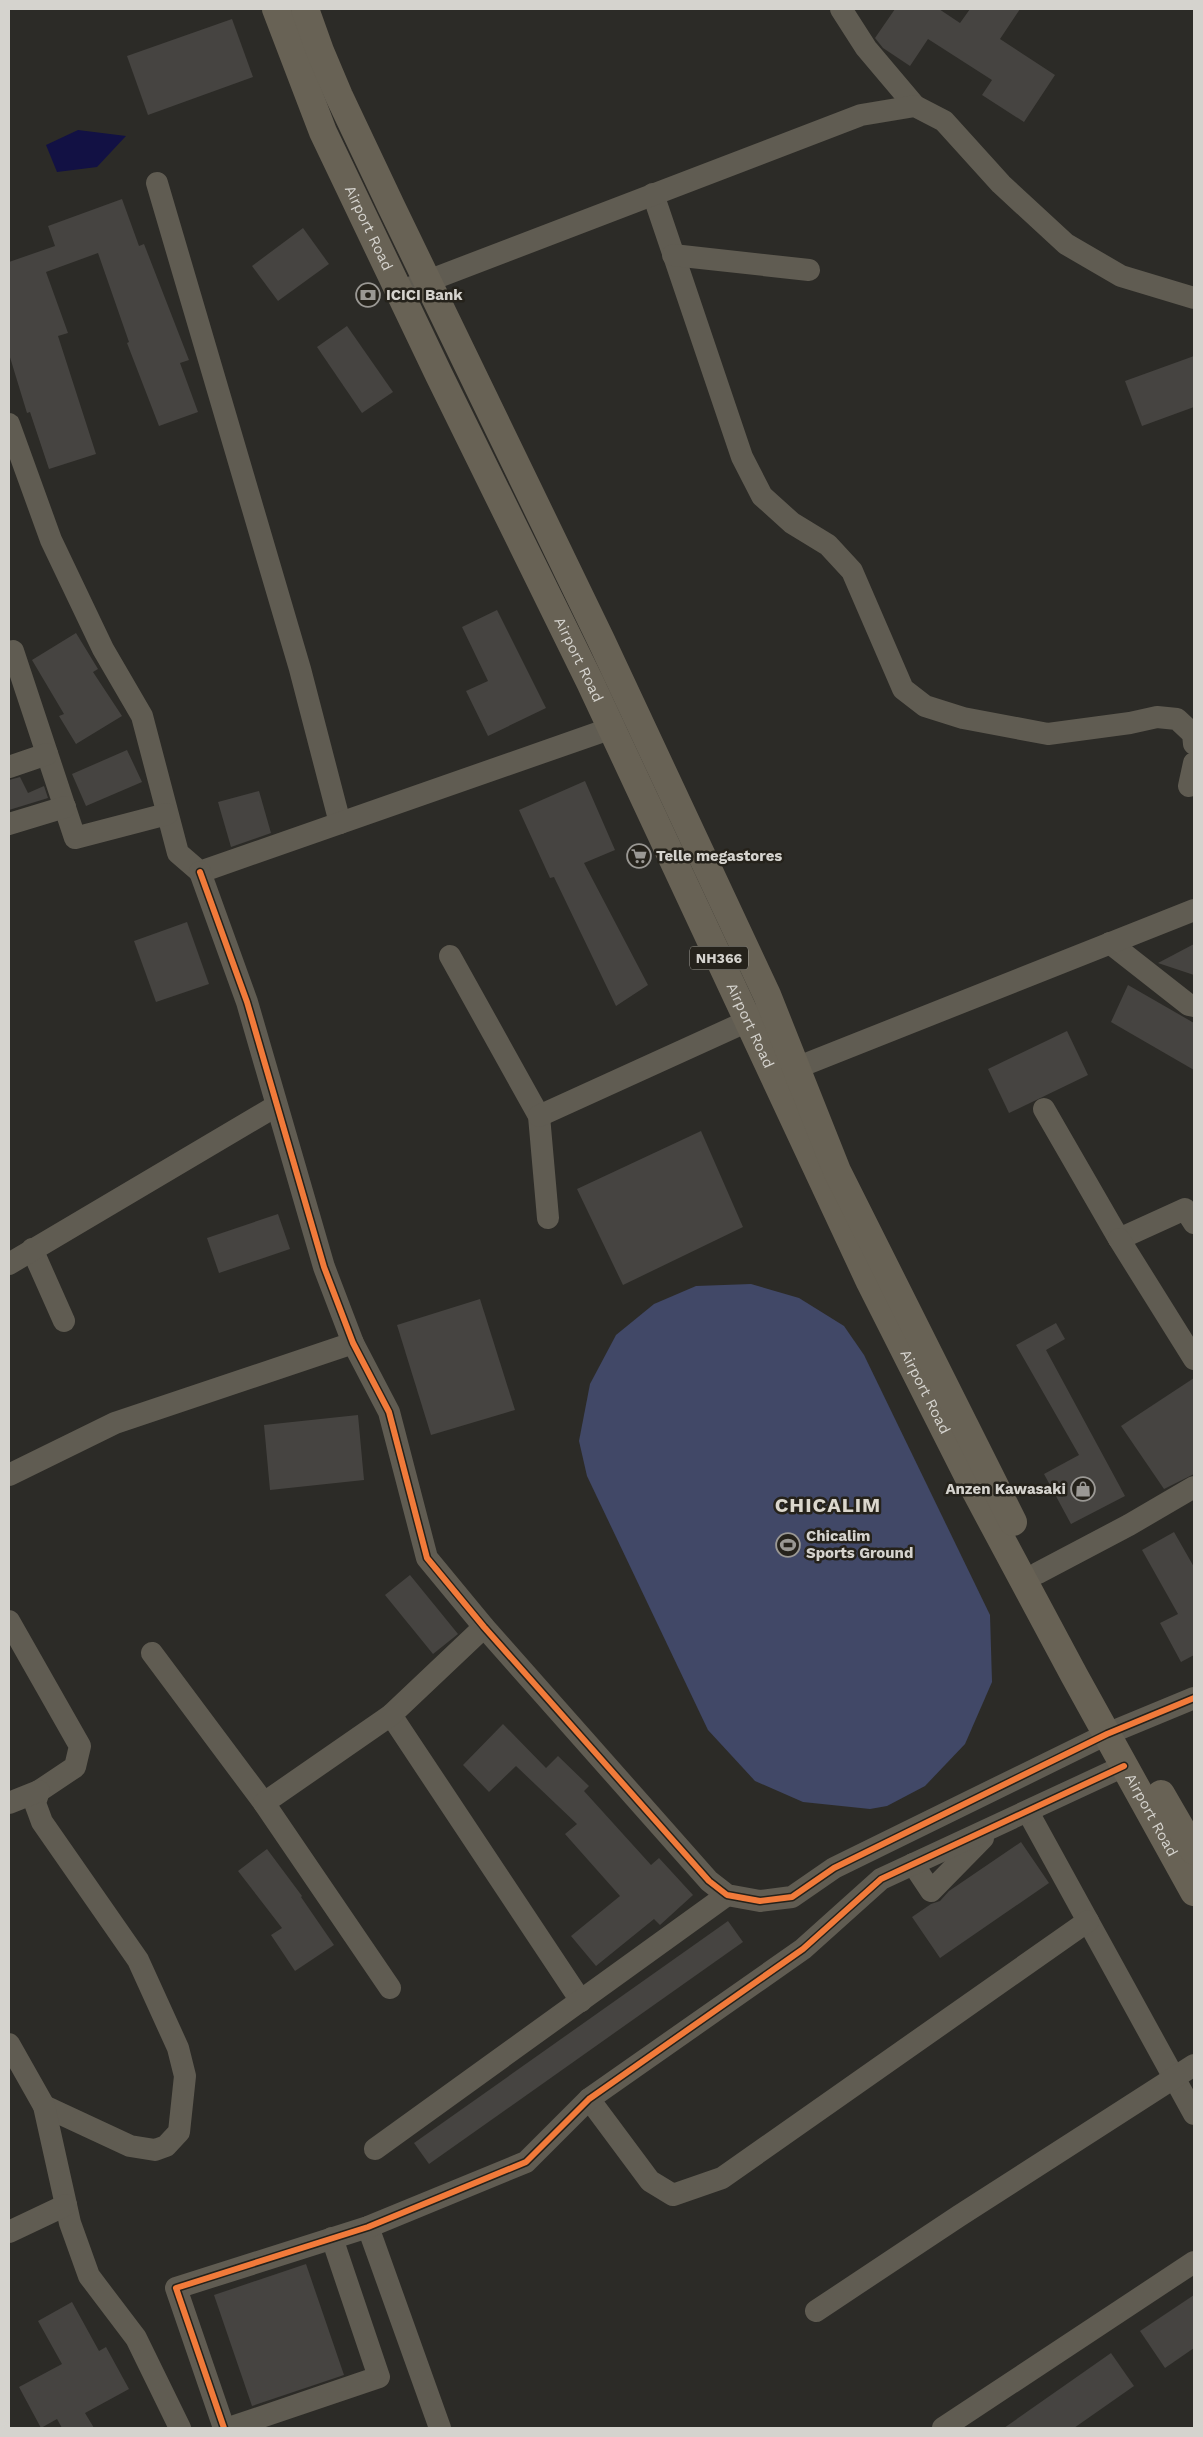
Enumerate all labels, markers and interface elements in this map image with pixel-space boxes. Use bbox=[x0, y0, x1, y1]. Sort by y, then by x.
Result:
street label: Airport Road bbox=[341, 182, 397, 273]
bank icon: ICICI Bank bbox=[355, 282, 381, 308]
place label: ICICI Bank bbox=[386, 286, 463, 304]
street label: Airport Road bbox=[551, 614, 607, 705]
supermarket icon: Telle megastores bbox=[626, 843, 652, 869]
place label: Telle megastores bbox=[656, 847, 782, 865]
road number: NH366 bbox=[690, 946, 748, 970]
street label: Airport Road bbox=[723, 980, 778, 1071]
street label: Airport Road bbox=[897, 1346, 954, 1437]
shop icon: Anzen Kawasaki bbox=[1070, 1476, 1096, 1502]
place label: Anzen Kawasaki bbox=[945, 1480, 1066, 1498]
district label: CHICALIM bbox=[775, 1493, 881, 1517]
place label: Chicalim Sports Ground bbox=[806, 1527, 913, 1562]
sports icon: Chicalim Sports Ground bbox=[775, 1532, 801, 1558]
street label: Airport Road bbox=[1121, 1770, 1182, 1860]

